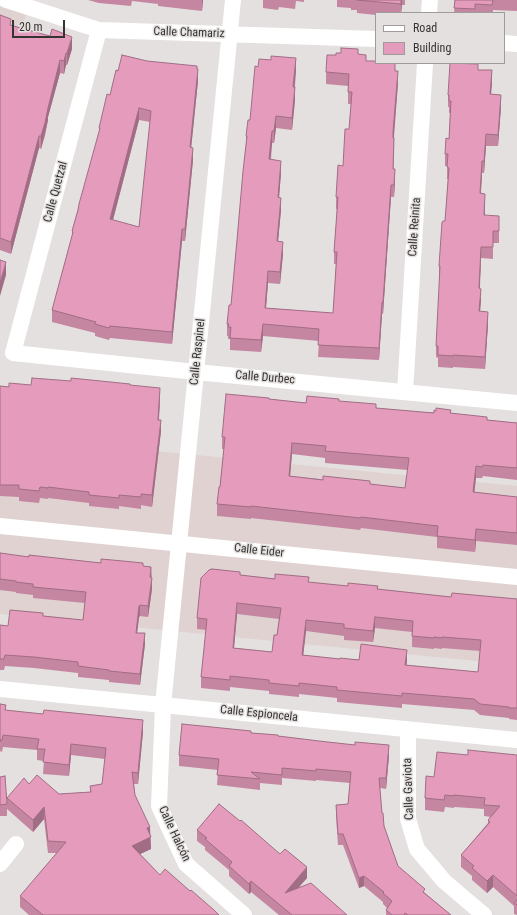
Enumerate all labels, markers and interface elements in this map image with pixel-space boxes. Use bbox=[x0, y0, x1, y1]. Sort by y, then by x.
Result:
scale bar bbox=[14, 12, 67, 38]
legend bbox=[375, 12, 505, 64]
text: 20 m bbox=[19, 20, 43, 34]
text: Road bbox=[413, 21, 437, 35]
street label: Calle Chamariz bbox=[153, 25, 225, 41]
text: Building bbox=[413, 41, 451, 55]
street label: Calle Quetzal bbox=[41, 160, 71, 224]
street label: Calle Reinita bbox=[406, 197, 424, 257]
street label: Calle Raspinel bbox=[187, 318, 209, 386]
street label: Calle Durbec bbox=[235, 368, 295, 388]
street label: Calle Eider bbox=[233, 541, 285, 561]
street label: Calle Espioncela bbox=[219, 703, 299, 725]
street label: Calle Gaviota bbox=[401, 758, 417, 820]
street label: Calle Halcón bbox=[155, 804, 193, 864]

